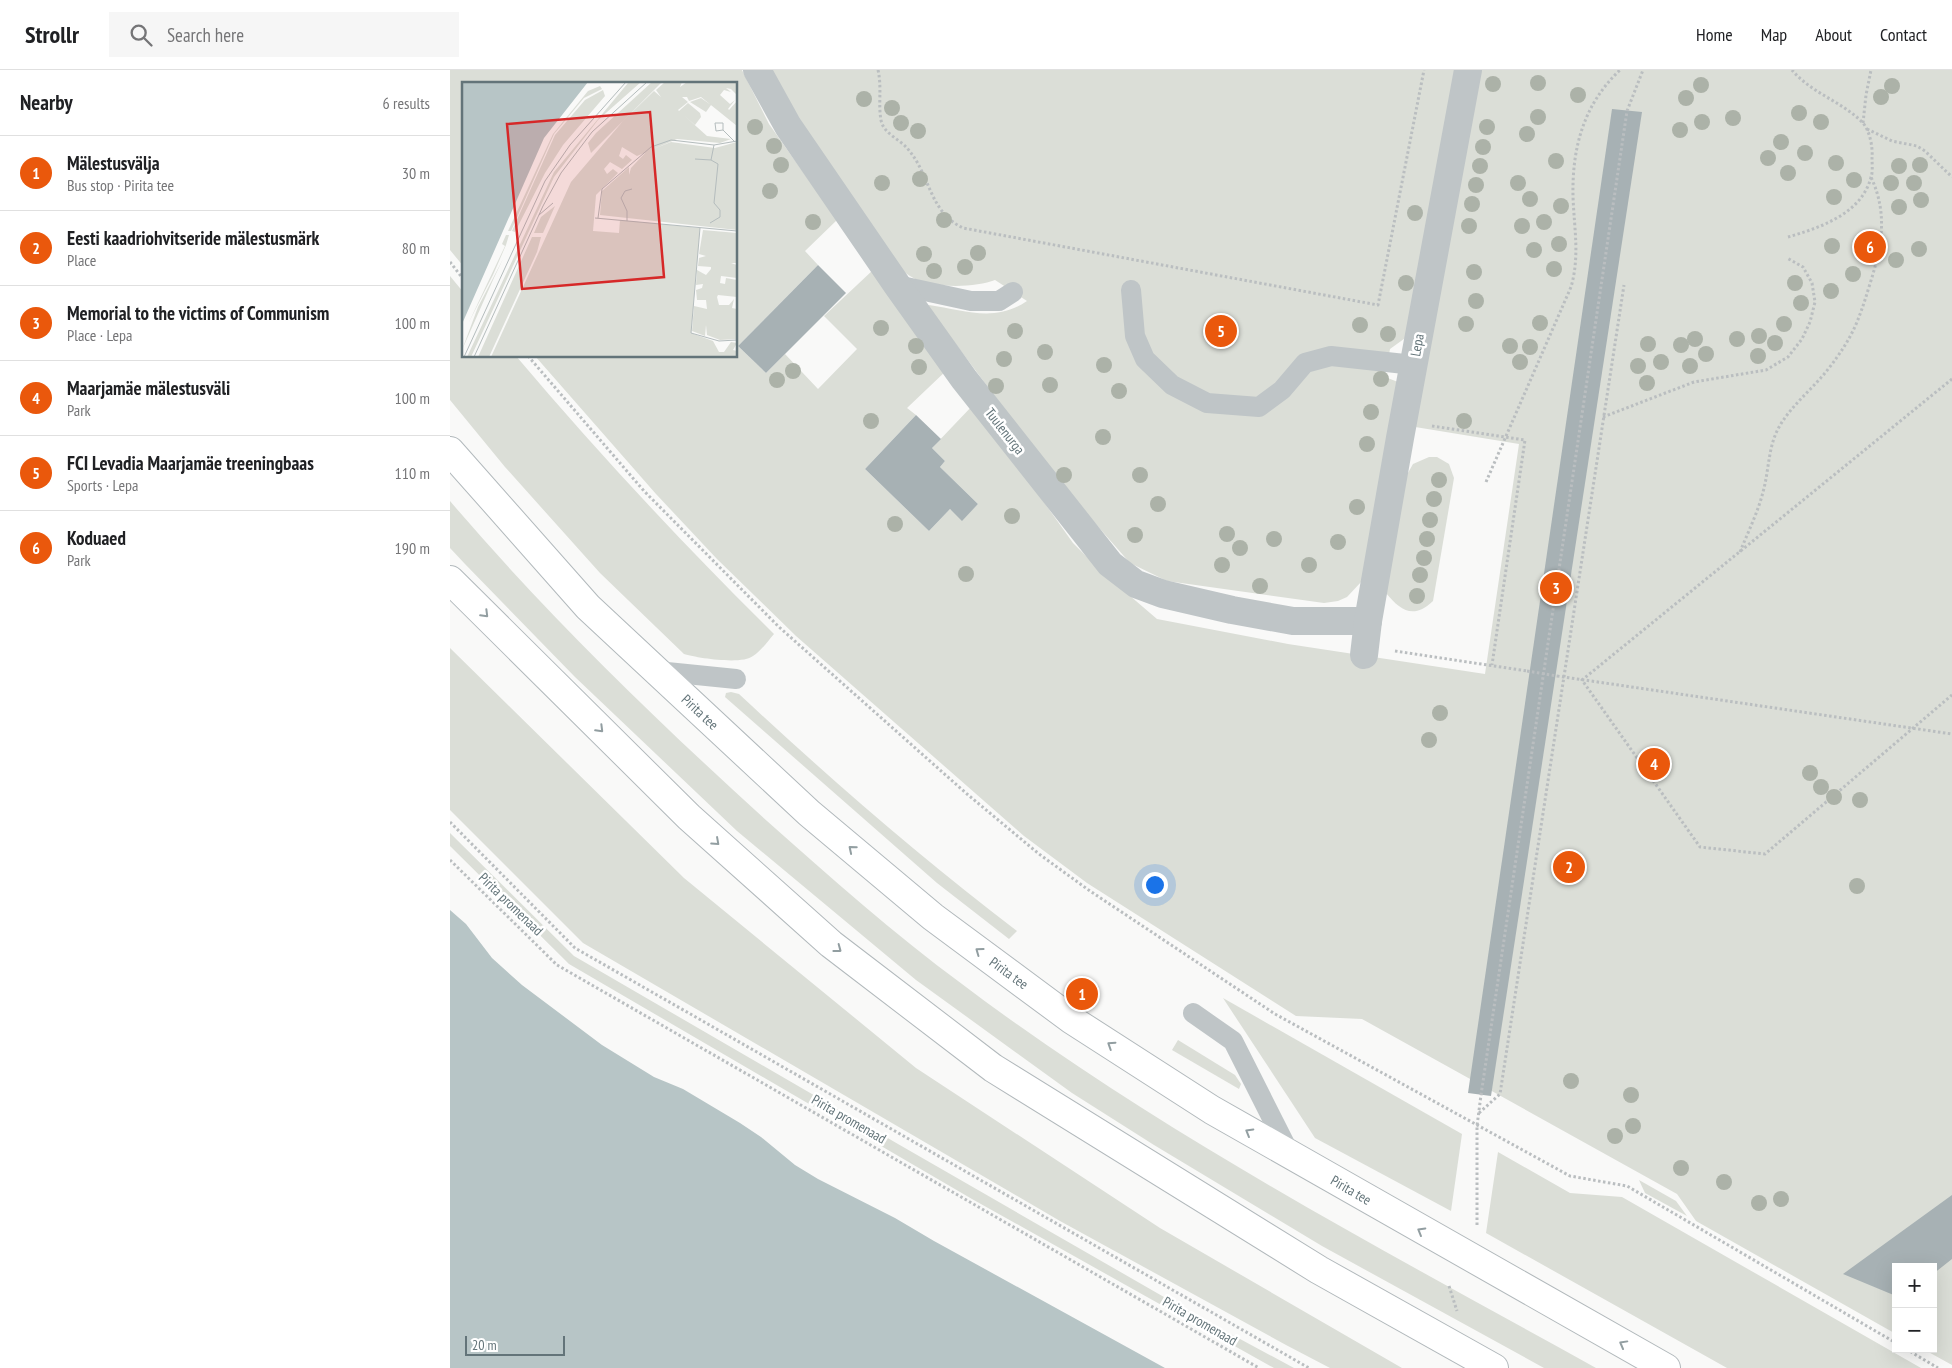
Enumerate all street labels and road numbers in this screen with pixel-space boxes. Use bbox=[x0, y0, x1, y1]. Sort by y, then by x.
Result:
street label: Lepa bbox=[1406, 332, 1428, 358]
street label: Tuulenurga bbox=[981, 404, 1029, 458]
street label: Pirita tee bbox=[678, 690, 722, 734]
street label: Pirita promenaad bbox=[475, 869, 547, 939]
street label: Pirita tee bbox=[986, 953, 1032, 993]
street label: Pirita promenaad bbox=[809, 1090, 889, 1148]
street label: Pirita tee bbox=[1328, 1171, 1375, 1209]
street label: Pirita promenaad bbox=[1160, 1292, 1240, 1350]

